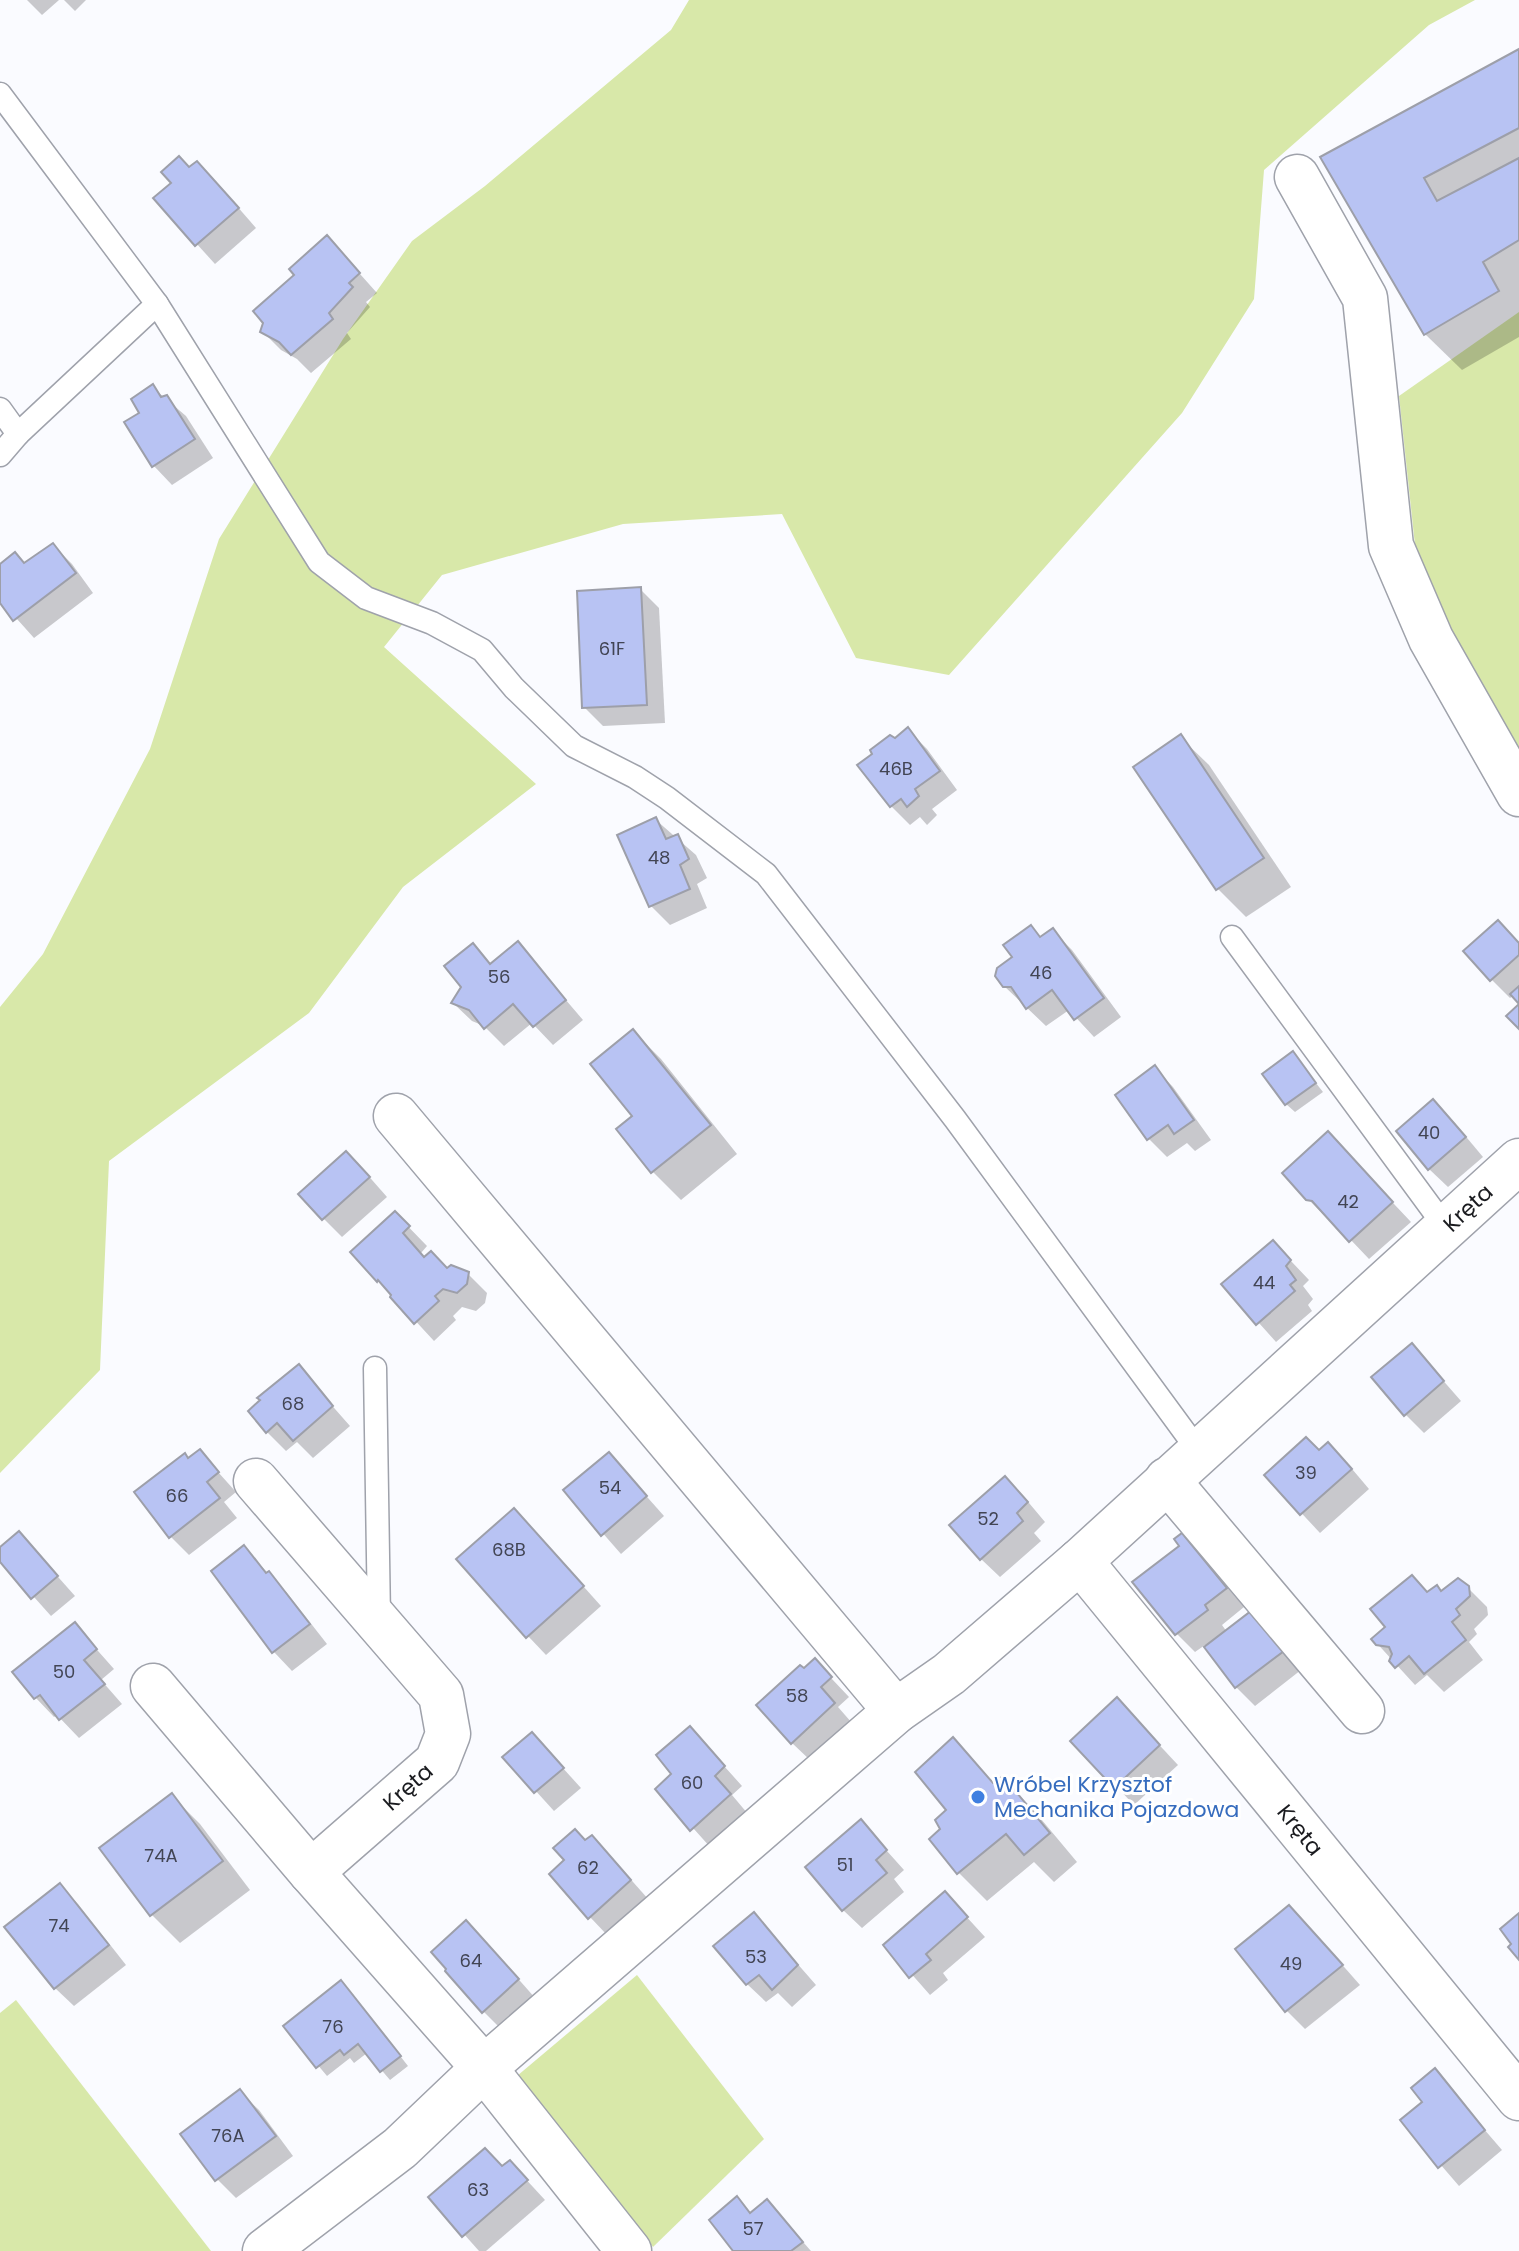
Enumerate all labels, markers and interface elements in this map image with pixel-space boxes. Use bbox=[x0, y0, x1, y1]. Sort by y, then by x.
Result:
house number: 61F bbox=[599, 636, 625, 661]
house number: 46B bbox=[879, 756, 913, 781]
house number: 48 bbox=[648, 845, 670, 870]
house number: 46 bbox=[1030, 960, 1052, 985]
house number: 56 bbox=[488, 964, 510, 989]
house number: 40 bbox=[1418, 1120, 1440, 1145]
street label: Kręta bbox=[1436, 1177, 1500, 1239]
house number: 42 bbox=[1337, 1189, 1359, 1214]
house number: 44 bbox=[1253, 1270, 1275, 1295]
house number: 68 bbox=[282, 1391, 304, 1416]
house number: 39 bbox=[1295, 1460, 1317, 1485]
house number: 54 bbox=[599, 1475, 621, 1500]
house number: 66 bbox=[166, 1483, 188, 1508]
house number: 52 bbox=[977, 1506, 999, 1531]
house number: 68B bbox=[492, 1537, 526, 1562]
house number: 50 bbox=[53, 1659, 75, 1684]
house number: 58 bbox=[786, 1683, 808, 1708]
street label: Kręta bbox=[376, 1756, 440, 1818]
place label: Wróbel Krzysztof Mechanika Pojazdowa bbox=[994, 1769, 1239, 1825]
house number: 60 bbox=[681, 1770, 703, 1795]
marker: Wróbel Krzysztof Mechanika Pojazdowa bbox=[969, 1788, 987, 1806]
street label: Kręta bbox=[1270, 1798, 1330, 1862]
house number: 74A bbox=[144, 1843, 178, 1868]
house number: 51 bbox=[836, 1852, 854, 1877]
house number: 62 bbox=[577, 1855, 599, 1880]
house number: 74 bbox=[48, 1913, 70, 1938]
house number: 53 bbox=[745, 1944, 767, 1969]
house number: 64 bbox=[460, 1948, 482, 1973]
house number: 49 bbox=[1280, 1951, 1302, 1976]
house number: 76 bbox=[322, 2014, 344, 2039]
house number: 76A bbox=[211, 2123, 245, 2148]
house number: 63 bbox=[467, 2177, 489, 2202]
house number: 57 bbox=[742, 2216, 764, 2241]

